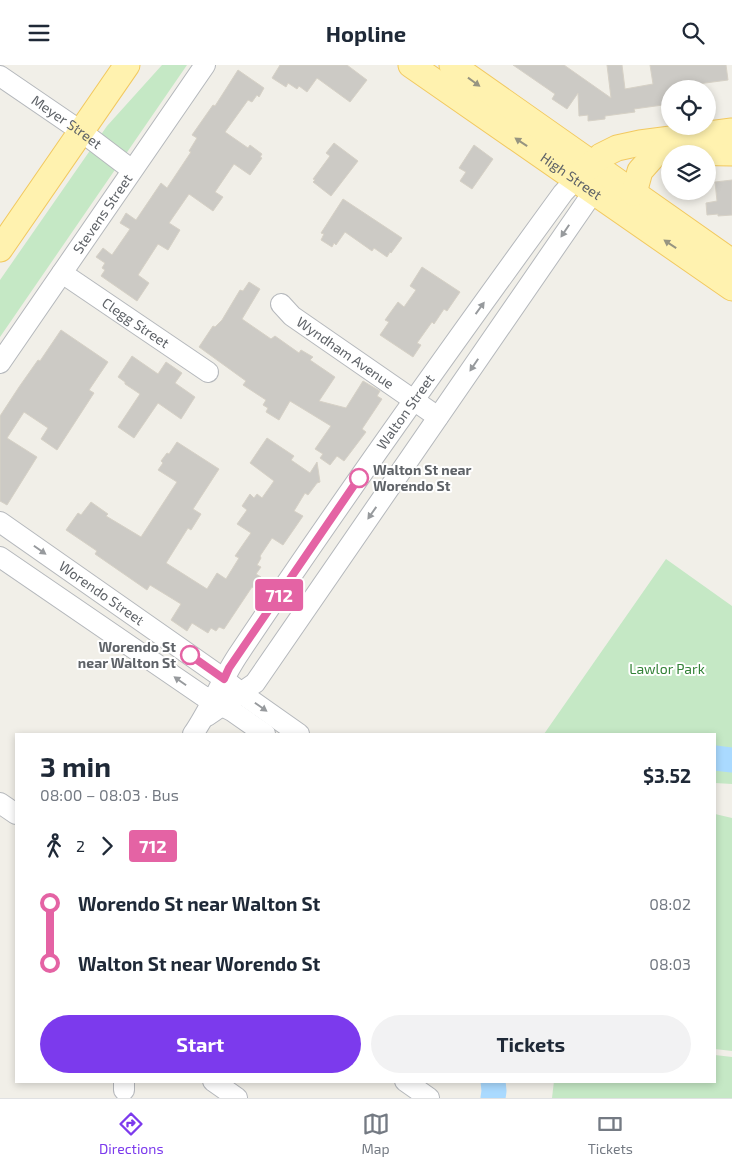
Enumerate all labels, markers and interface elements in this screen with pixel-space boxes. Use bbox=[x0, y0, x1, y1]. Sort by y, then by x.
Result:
icon: menu bbox=[25, 19, 53, 47]
icon: search bbox=[679, 19, 707, 47]
text: Hopline bbox=[326, 20, 406, 46]
one-way arrow bbox=[467, 76, 480, 87]
map controls bbox=[661, 80, 716, 200]
button: locate bbox=[661, 80, 716, 135]
street label: Meyer Street bbox=[29, 91, 106, 152]
one-way arrow bbox=[514, 137, 528, 146]
button: layers bbox=[661, 145, 716, 200]
street label: High Street bbox=[537, 149, 605, 203]
street label: Stevens Street bbox=[69, 171, 135, 257]
one-way arrow bbox=[560, 224, 570, 238]
one-way arrow bbox=[663, 239, 677, 249]
street label: Clegg Street bbox=[99, 294, 173, 351]
one-way arrow bbox=[475, 301, 485, 315]
street label: Wyndham Avenue bbox=[294, 313, 398, 392]
one-way arrow bbox=[469, 358, 478, 372]
street label: Walton Street bbox=[373, 371, 437, 453]
place label: Walton St near Worendo St bbox=[373, 461, 472, 494]
marker: Walton St near Worendo St bbox=[349, 468, 369, 488]
one-way arrow bbox=[367, 507, 376, 520]
one-way arrow bbox=[33, 545, 47, 555]
street label: Worendo Street bbox=[56, 557, 148, 628]
line badge: 712 bbox=[250, 579, 308, 611]
text: 712 bbox=[265, 584, 293, 606]
place label: Worendo St near Walton St bbox=[78, 638, 176, 671]
marker: Worendo St near Walton St bbox=[180, 645, 200, 665]
park label: Lawlor Park bbox=[629, 660, 705, 677]
one-way arrow bbox=[173, 676, 187, 686]
one-way arrow bbox=[254, 702, 268, 712]
text: 3 min bbox=[40, 749, 111, 783]
text: $3.52 bbox=[643, 764, 691, 787]
text: 08:00 – 08:03 · Bus bbox=[40, 785, 179, 804]
icon: walk bbox=[40, 832, 68, 860]
icon: forward bbox=[93, 832, 121, 860]
text: 712 bbox=[139, 835, 167, 857]
text: 2 bbox=[76, 836, 85, 855]
text: Worendo St near Walton St bbox=[78, 892, 320, 915]
text: 08:02 bbox=[649, 894, 691, 913]
text: Walton St near Worendo St bbox=[78, 952, 320, 975]
text: 08:03 bbox=[649, 954, 691, 973]
button: Start bbox=[40, 1015, 361, 1073]
button: Tickets bbox=[371, 1015, 691, 1073]
tab: Directions bbox=[99, 1110, 164, 1157]
tab: Map bbox=[362, 1110, 390, 1157]
tab: Tickets bbox=[588, 1110, 633, 1157]

